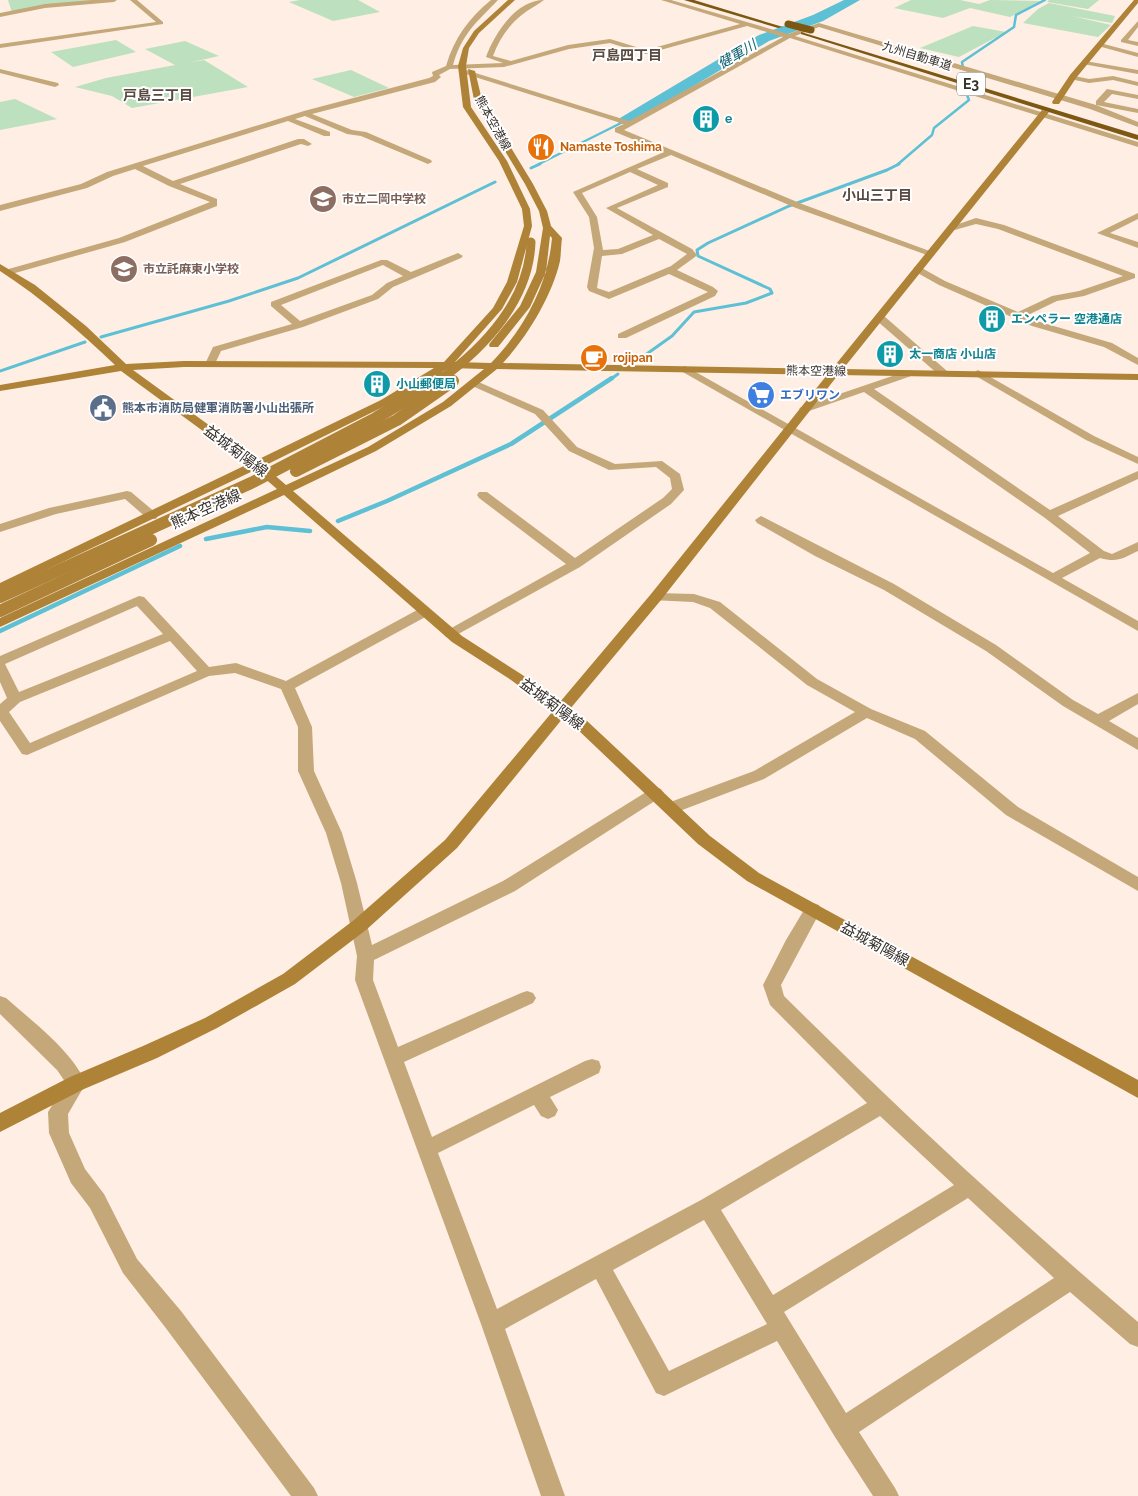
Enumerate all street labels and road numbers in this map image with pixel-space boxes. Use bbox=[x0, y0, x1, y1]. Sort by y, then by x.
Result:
street label: 九州自動車道 bbox=[881, 39, 953, 73]
road number: E3 bbox=[957, 72, 985, 96]
street label: 熊本空港線 bbox=[472, 93, 514, 153]
street label: 熊本空港線 bbox=[786, 363, 846, 379]
street label: 益城菊陽線 bbox=[201, 421, 271, 481]
street label: 熊本空港線 bbox=[168, 486, 244, 532]
street label: 益城菊陽線 bbox=[517, 674, 587, 734]
street label: 益城菊陽線 bbox=[838, 918, 912, 970]

